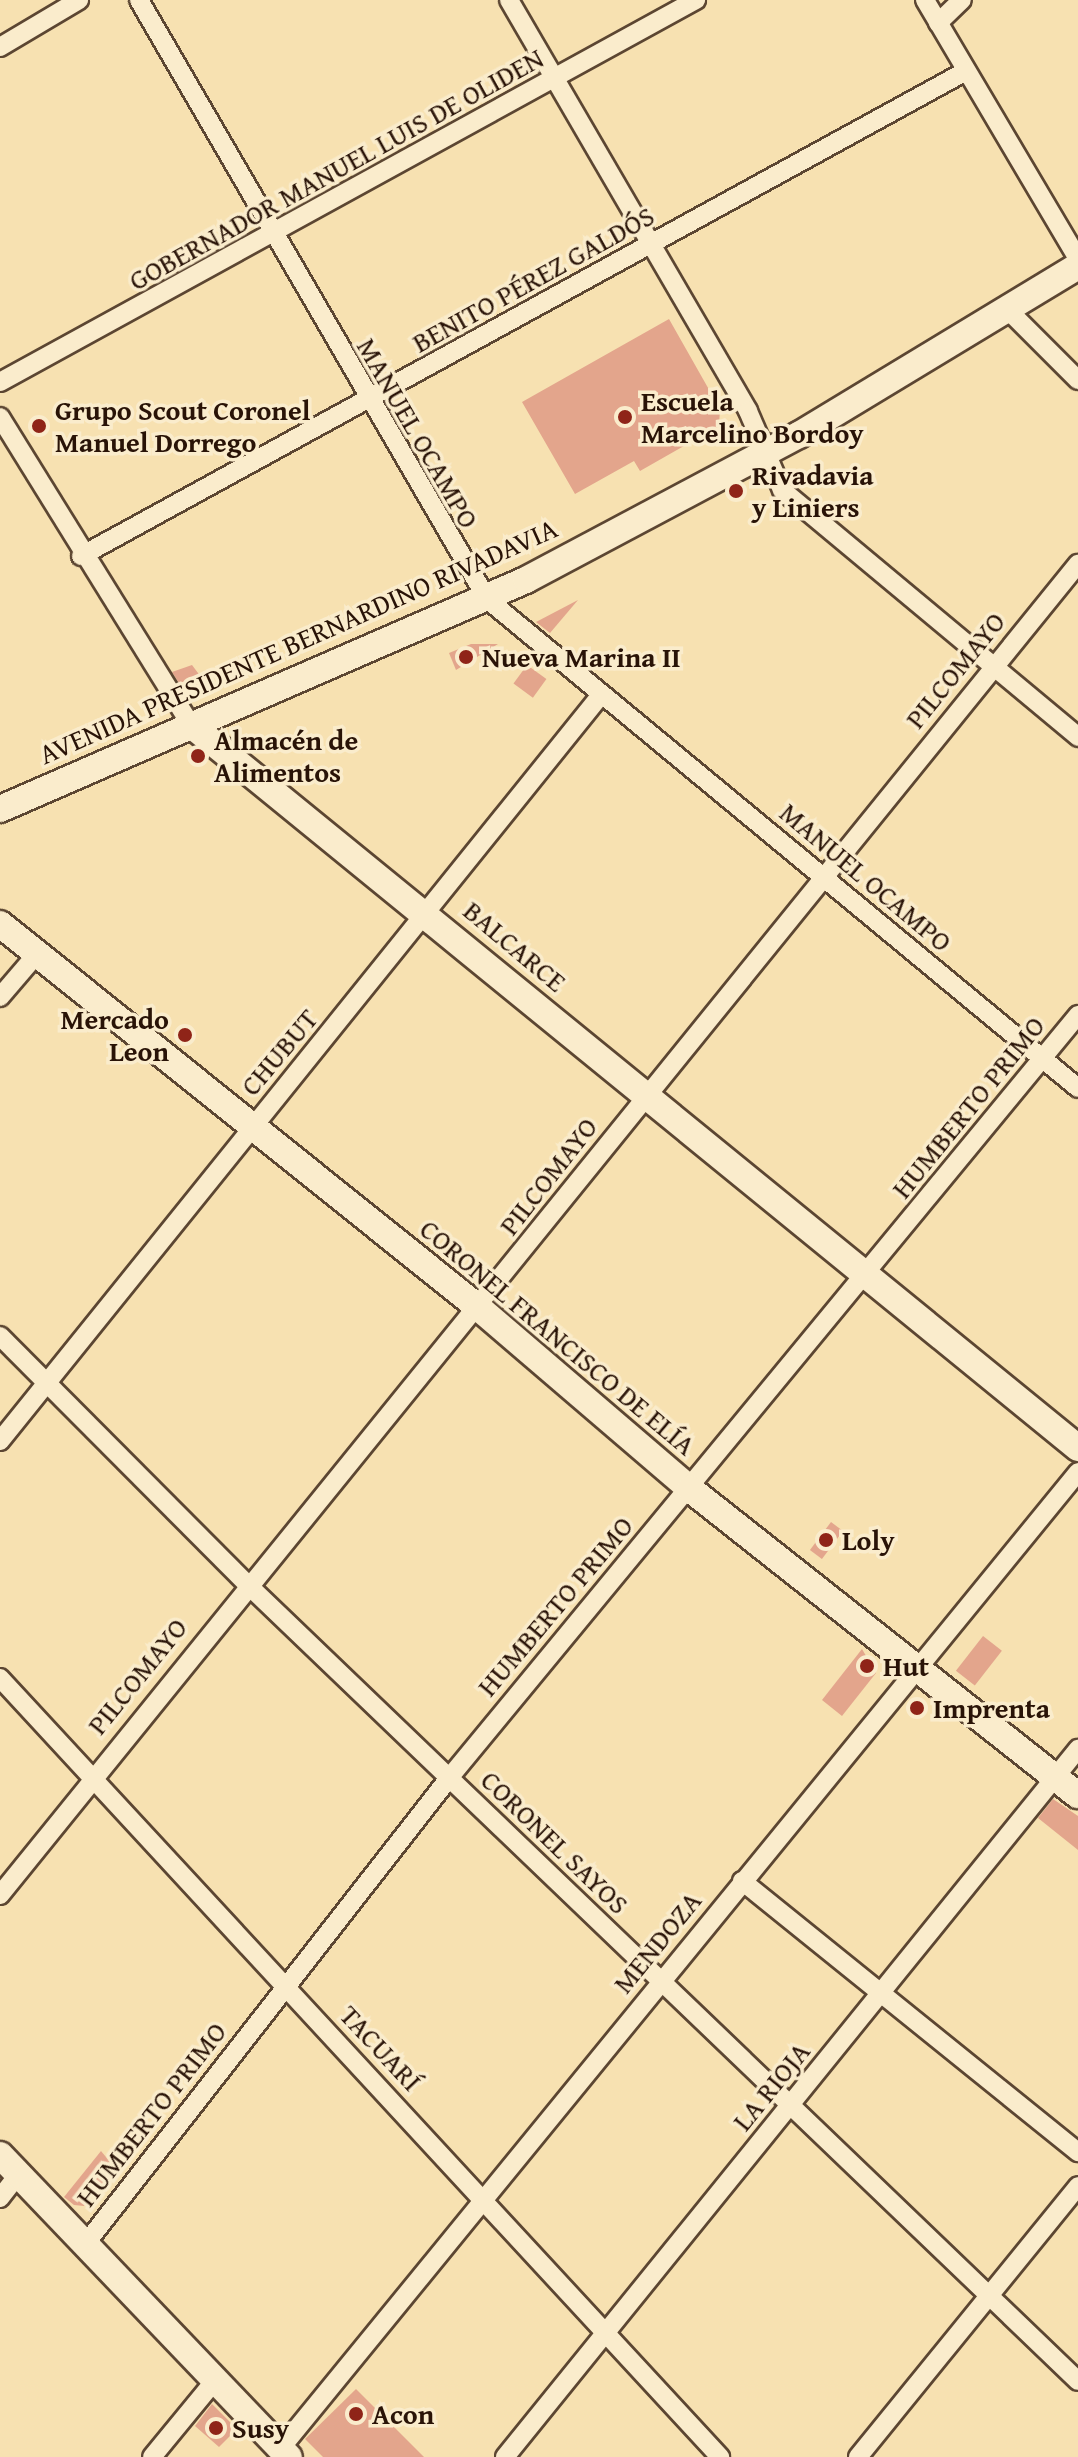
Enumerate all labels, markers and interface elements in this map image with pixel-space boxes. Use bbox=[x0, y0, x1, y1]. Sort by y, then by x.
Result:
street label: GOBERNADOR MANUEL LUIS DE OLIDEN bbox=[123, 41, 549, 297]
street label: BENITO PÉREZ GALDÓS bbox=[406, 199, 660, 359]
street label: MANUEL OCAMPO bbox=[350, 332, 486, 534]
place label: Escuela Marcelino Bordoy bbox=[641, 384, 864, 450]
place label: Grupo Scout Coronel Manuel Dorrego bbox=[55, 393, 310, 459]
marker: Escuela Marcelino Bordoy bbox=[616, 408, 634, 426]
marker: Grupo Scout Coronel Manuel Dorrego bbox=[30, 417, 48, 435]
place label: Rivadavia y Liniers bbox=[752, 458, 874, 524]
marker: Rivadavia y Liniers bbox=[727, 482, 745, 500]
street label: AVENIDA PRESIDENTE BERNARDINO RIVADAVIA bbox=[34, 511, 562, 771]
street label: PILCOMAYO bbox=[898, 605, 1012, 735]
place label: Nueva Marina II bbox=[482, 640, 681, 674]
marker: Nueva Marina II bbox=[457, 648, 475, 666]
place label: Almacén de Alimentos bbox=[214, 723, 358, 789]
marker: Almacén de Alimentos bbox=[189, 747, 207, 765]
street label: MANUEL OCAMPO bbox=[773, 795, 959, 959]
street label: BALCARCE bbox=[457, 893, 573, 999]
place label: Mercado Leon bbox=[60, 1002, 169, 1068]
street label: CHUBUT bbox=[233, 1002, 325, 1102]
street label: HUMBERTO PRIMO bbox=[884, 1009, 1052, 1205]
marker: Mercado Leon bbox=[176, 1026, 194, 1044]
street label: PILCOMAYO bbox=[492, 1111, 604, 1241]
street label: CORONEL FRANCISCO DE ELÍA bbox=[413, 1212, 703, 1462]
street label: HUMBERTO PRIMO bbox=[470, 1509, 640, 1703]
place label: Loly bbox=[842, 1523, 894, 1557]
marker: Loly bbox=[817, 1531, 835, 1549]
street label: PILCOMAYO bbox=[80, 1611, 194, 1741]
place label: Hut bbox=[883, 1649, 929, 1683]
marker: Hut bbox=[858, 1657, 876, 1675]
place label: Imprenta bbox=[933, 1691, 1050, 1725]
marker: Imprenta bbox=[908, 1699, 926, 1717]
street label: CORONEL SAYOS bbox=[474, 1763, 636, 1921]
street label: MENDOZA bbox=[606, 1884, 708, 2000]
street label: TACUARÍ bbox=[333, 1998, 429, 2098]
street label: HUMBERTO PRIMO bbox=[69, 2015, 233, 2213]
street label: LA RIOJA bbox=[725, 2035, 817, 2137]
place label: Acon bbox=[372, 2397, 434, 2431]
marker: Acon bbox=[347, 2405, 365, 2423]
place label: Susy bbox=[232, 2411, 289, 2445]
marker: Susy bbox=[207, 2419, 225, 2437]

